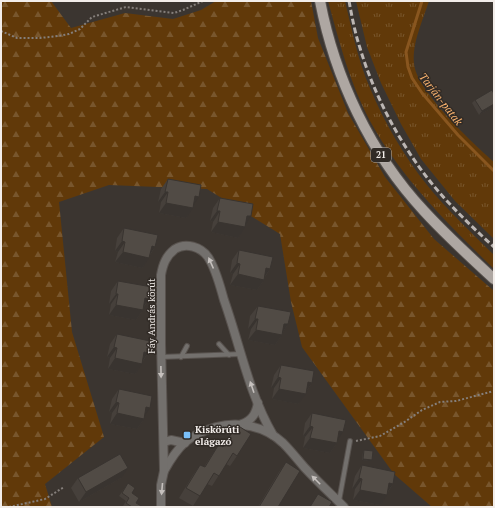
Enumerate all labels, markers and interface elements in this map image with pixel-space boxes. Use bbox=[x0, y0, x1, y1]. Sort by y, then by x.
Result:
water label: Tarján-patak bbox=[416, 70, 466, 129]
road number: 21 bbox=[371, 148, 391, 162]
one-way arrow bbox=[208, 258, 214, 269]
street label: Fáy András körút bbox=[145, 278, 158, 354]
one-way arrow bbox=[158, 366, 164, 379]
one-way arrow bbox=[248, 381, 254, 393]
place label: Kiskörúti elágazó bbox=[195, 423, 240, 448]
marker: Kiskörúti elágazó bbox=[182, 430, 192, 440]
one-way arrow bbox=[311, 475, 321, 485]
one-way arrow bbox=[158, 483, 165, 495]

